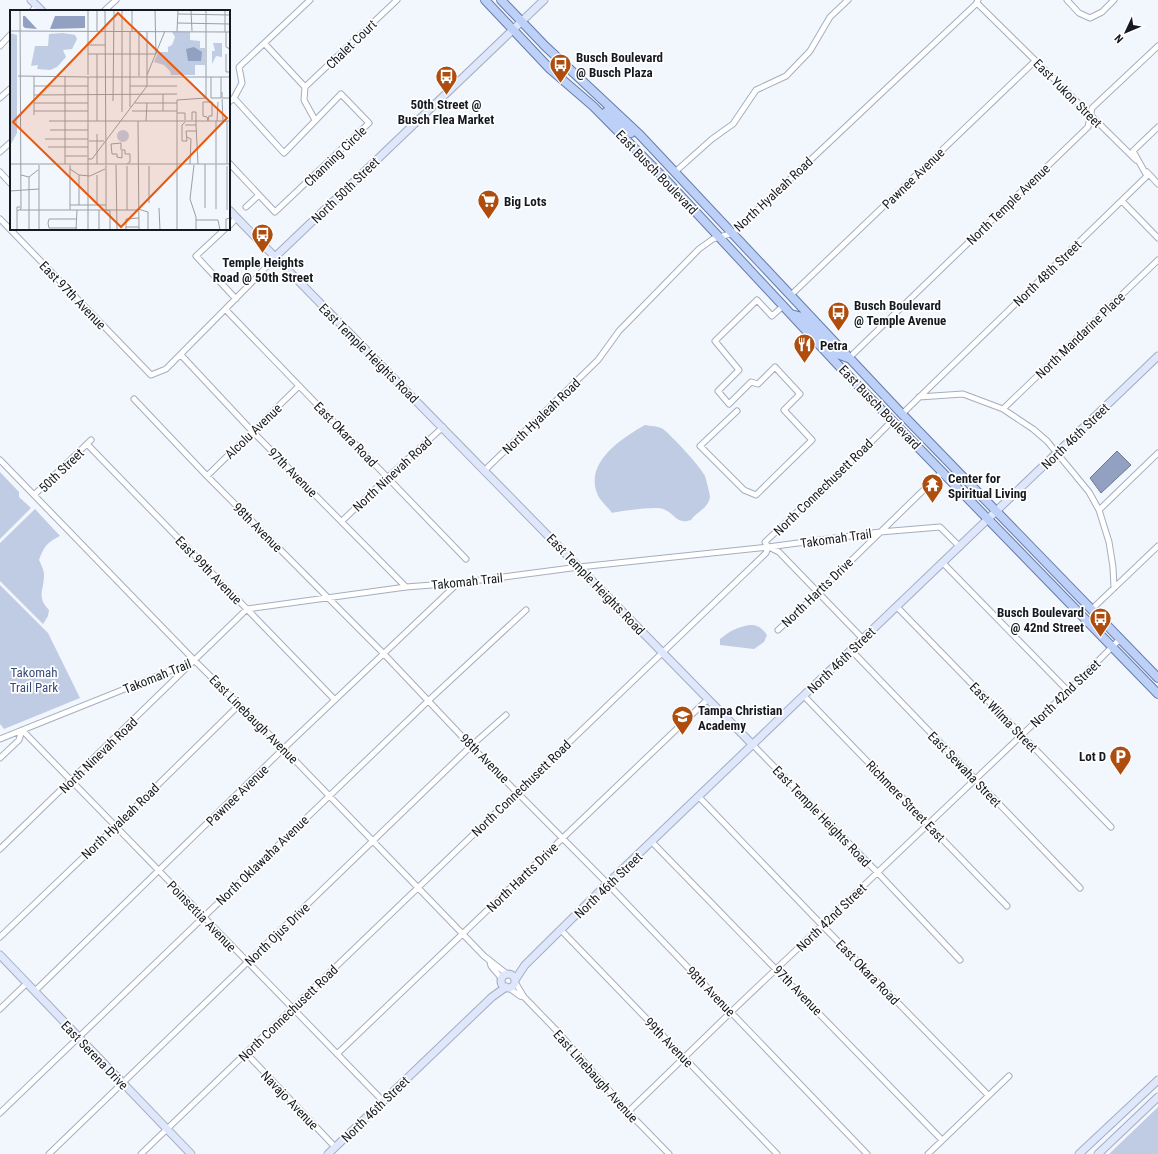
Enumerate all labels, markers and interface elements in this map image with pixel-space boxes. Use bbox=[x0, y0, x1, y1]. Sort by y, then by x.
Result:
inset map bbox=[10, 10, 230, 230]
north arrow bbox=[1106, 12, 1146, 52]
street label: Chalet Court bbox=[323, 17, 380, 72]
text: N bbox=[1112, 31, 1126, 46]
place label: Busch Boulevard @ Busch Plaza bbox=[576, 50, 663, 80]
bus stop icon: Busch Boulevard @ Busch Plaza bbox=[547, 51, 573, 84]
street label: East Yukon Street bbox=[1030, 56, 1105, 131]
bus stop icon: 50th Street @ Busch Flea Market bbox=[433, 63, 459, 96]
place label: 50th Street @ Busch Flea Market bbox=[398, 97, 494, 127]
street label: Channing Circle bbox=[301, 123, 369, 190]
street label: East Busch Boulevard bbox=[613, 127, 701, 217]
street label: Pawnee Avenue bbox=[879, 145, 948, 212]
street label: North 50th Street bbox=[308, 154, 382, 226]
street label: North Hyaleah Road bbox=[731, 154, 816, 235]
street label: North Temple Avenue bbox=[964, 161, 1053, 248]
supermarket icon: Big Lots bbox=[475, 188, 501, 221]
place label: Big Lots bbox=[504, 194, 547, 209]
bus stop icon: Temple Heights Road @ 50th Street bbox=[250, 221, 276, 254]
street label: North 48th Street bbox=[1010, 237, 1084, 309]
place label: Temple Heights Road @ 50th Street bbox=[213, 255, 313, 285]
street label: East 97th Avenue bbox=[36, 258, 109, 333]
street label: North Mandarine Place bbox=[1033, 289, 1128, 382]
place label: Busch Boulevard @ Temple Avenue bbox=[854, 298, 946, 328]
bus stop icon: Busch Boulevard @ Temple Avenue bbox=[826, 299, 852, 332]
street label: East Temple Heights Road bbox=[316, 301, 421, 406]
restaurant icon: Petra bbox=[792, 332, 818, 365]
place label: Petra bbox=[820, 338, 848, 353]
street label: East Busch Boulevard bbox=[836, 362, 924, 452]
street label: North Hyaleah Road bbox=[499, 375, 583, 457]
street label: East Okara Road bbox=[311, 399, 380, 470]
street label: North 46th Street bbox=[1038, 400, 1112, 472]
street label: Alcolu Avenue bbox=[222, 401, 285, 462]
street label: North Ninevah Road bbox=[350, 434, 435, 515]
street label: North Connechusett Road bbox=[771, 436, 876, 539]
street label: 50th Street bbox=[36, 445, 87, 495]
street label: 97th Avenue bbox=[265, 445, 320, 500]
place label: Center for Spiritual Living bbox=[948, 471, 1027, 501]
temple icon: Center for Spiritual Living bbox=[920, 472, 946, 505]
street label: 98th Avenue bbox=[230, 500, 285, 555]
street label: Takomah Trail bbox=[799, 526, 873, 551]
street label: East Temple Heights Road bbox=[544, 531, 648, 638]
street label: East 99th Avenue bbox=[172, 533, 245, 608]
street label: North Hartts Drive bbox=[779, 555, 856, 630]
street label: Takomah Trail bbox=[431, 570, 504, 593]
place label: Busch Boulevard @ 42nd Street bbox=[997, 605, 1084, 635]
bus stop icon: Busch Boulevard @ 42nd Street bbox=[1087, 606, 1113, 639]
street label: North 46th Street bbox=[804, 624, 878, 696]
street label: Takomah Trail bbox=[121, 656, 193, 697]
street label: North 42nd Street bbox=[1027, 656, 1103, 730]
park label: Takomah Trail Park bbox=[10, 665, 58, 695]
street label: East Linebaugh Avenue bbox=[206, 672, 301, 767]
street label: East Wilma Street bbox=[967, 679, 1041, 755]
place label: Tampa Christian Academy bbox=[698, 703, 782, 733]
school or university icon: Tampa Christian Academy bbox=[670, 704, 696, 737]
street label: North Ninevah Road bbox=[56, 714, 140, 796]
street label: East Sewaha Street bbox=[925, 729, 1004, 810]
street label: 98th Avenue bbox=[457, 731, 512, 786]
street label: North Connechusett Road bbox=[469, 737, 574, 840]
parking icon: Lot D bbox=[1108, 743, 1134, 776]
place label: Lot D bbox=[1079, 749, 1106, 764]
street label: Richmere Street East bbox=[863, 758, 948, 845]
street label: Pawnee Avenue bbox=[203, 762, 272, 829]
street label: East Temple Heights Road bbox=[770, 763, 874, 870]
street label: North Hyaleah Road bbox=[78, 780, 162, 862]
street label: North Oklawaha Avenue bbox=[213, 812, 312, 908]
street label: North Hartts Drive bbox=[484, 840, 561, 915]
street label: North 46th Street bbox=[571, 849, 645, 921]
street label: Poinsettia Avenue bbox=[164, 878, 239, 955]
street label: North 42nd Street bbox=[793, 880, 869, 954]
street label: North Ojus Drive bbox=[242, 900, 313, 969]
street label: East Okara Road bbox=[833, 937, 902, 1008]
street label: North Connechusett Road bbox=[236, 962, 341, 1065]
street label: 97th Avenue bbox=[770, 962, 825, 1018]
street label: 98th Avenue bbox=[683, 963, 738, 1019]
street label: 99th Avenue bbox=[641, 1014, 696, 1070]
street label: East Serena Drive bbox=[58, 1018, 131, 1093]
street label: East Linebaugh Avenue bbox=[550, 1027, 641, 1126]
street label: Navajo Avenue bbox=[258, 1068, 321, 1133]
street label: North 46th Street bbox=[338, 1073, 412, 1145]

